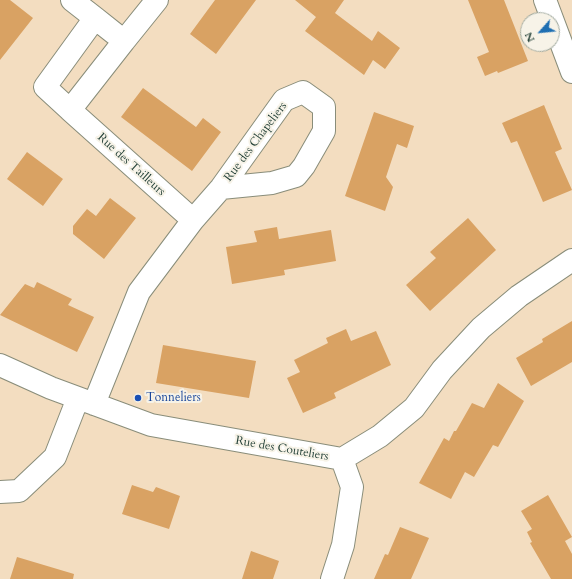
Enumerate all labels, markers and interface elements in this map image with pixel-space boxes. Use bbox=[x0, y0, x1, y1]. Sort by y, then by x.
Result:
north arrow bbox=[520, 12, 560, 52]
text: N bbox=[521, 30, 539, 45]
street label: Rue des Chapeliers bbox=[221, 99, 291, 185]
street label: Rue des Tailleurs bbox=[94, 131, 168, 199]
place label: Tonneliers bbox=[146, 391, 201, 405]
marker: Tonneliers bbox=[133, 393, 143, 403]
street label: Rue des Couteliers bbox=[234, 434, 330, 464]

